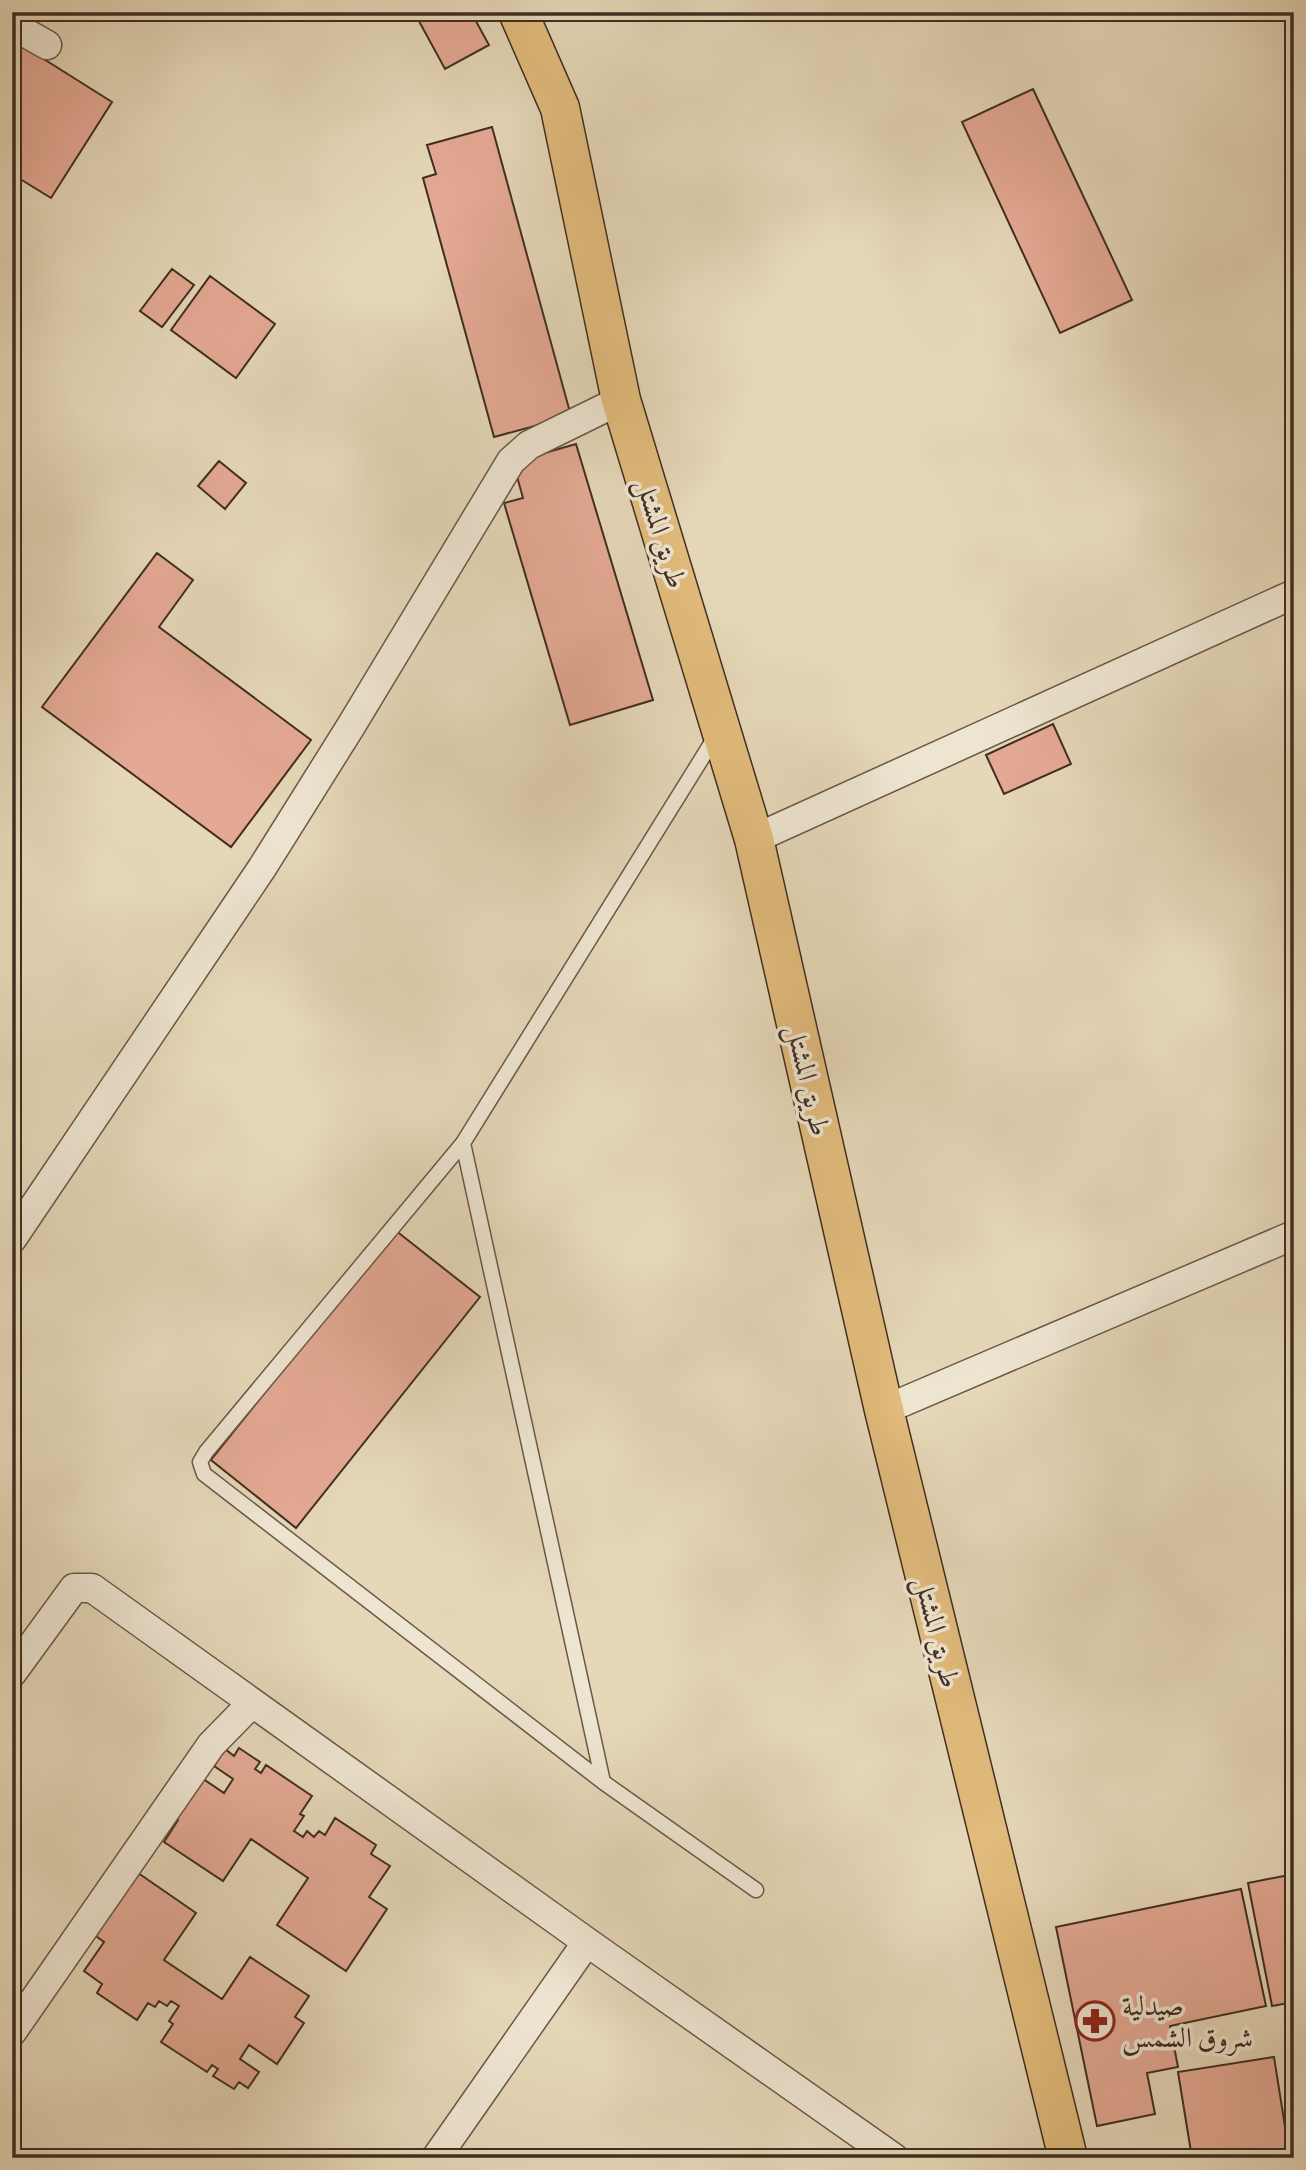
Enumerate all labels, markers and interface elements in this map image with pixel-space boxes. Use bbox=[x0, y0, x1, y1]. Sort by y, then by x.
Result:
street label: طريق المشتل bbox=[626, 473, 696, 593]
street label: طريق المشتل bbox=[777, 1021, 839, 1140]
street label: طريق المشتل bbox=[905, 1573, 969, 1692]
place label: صيدلية شروق الشمس bbox=[1122, 1987, 1253, 2057]
pharmacy icon: صيدلية شروق الشمس bbox=[1074, 2000, 1116, 2042]

